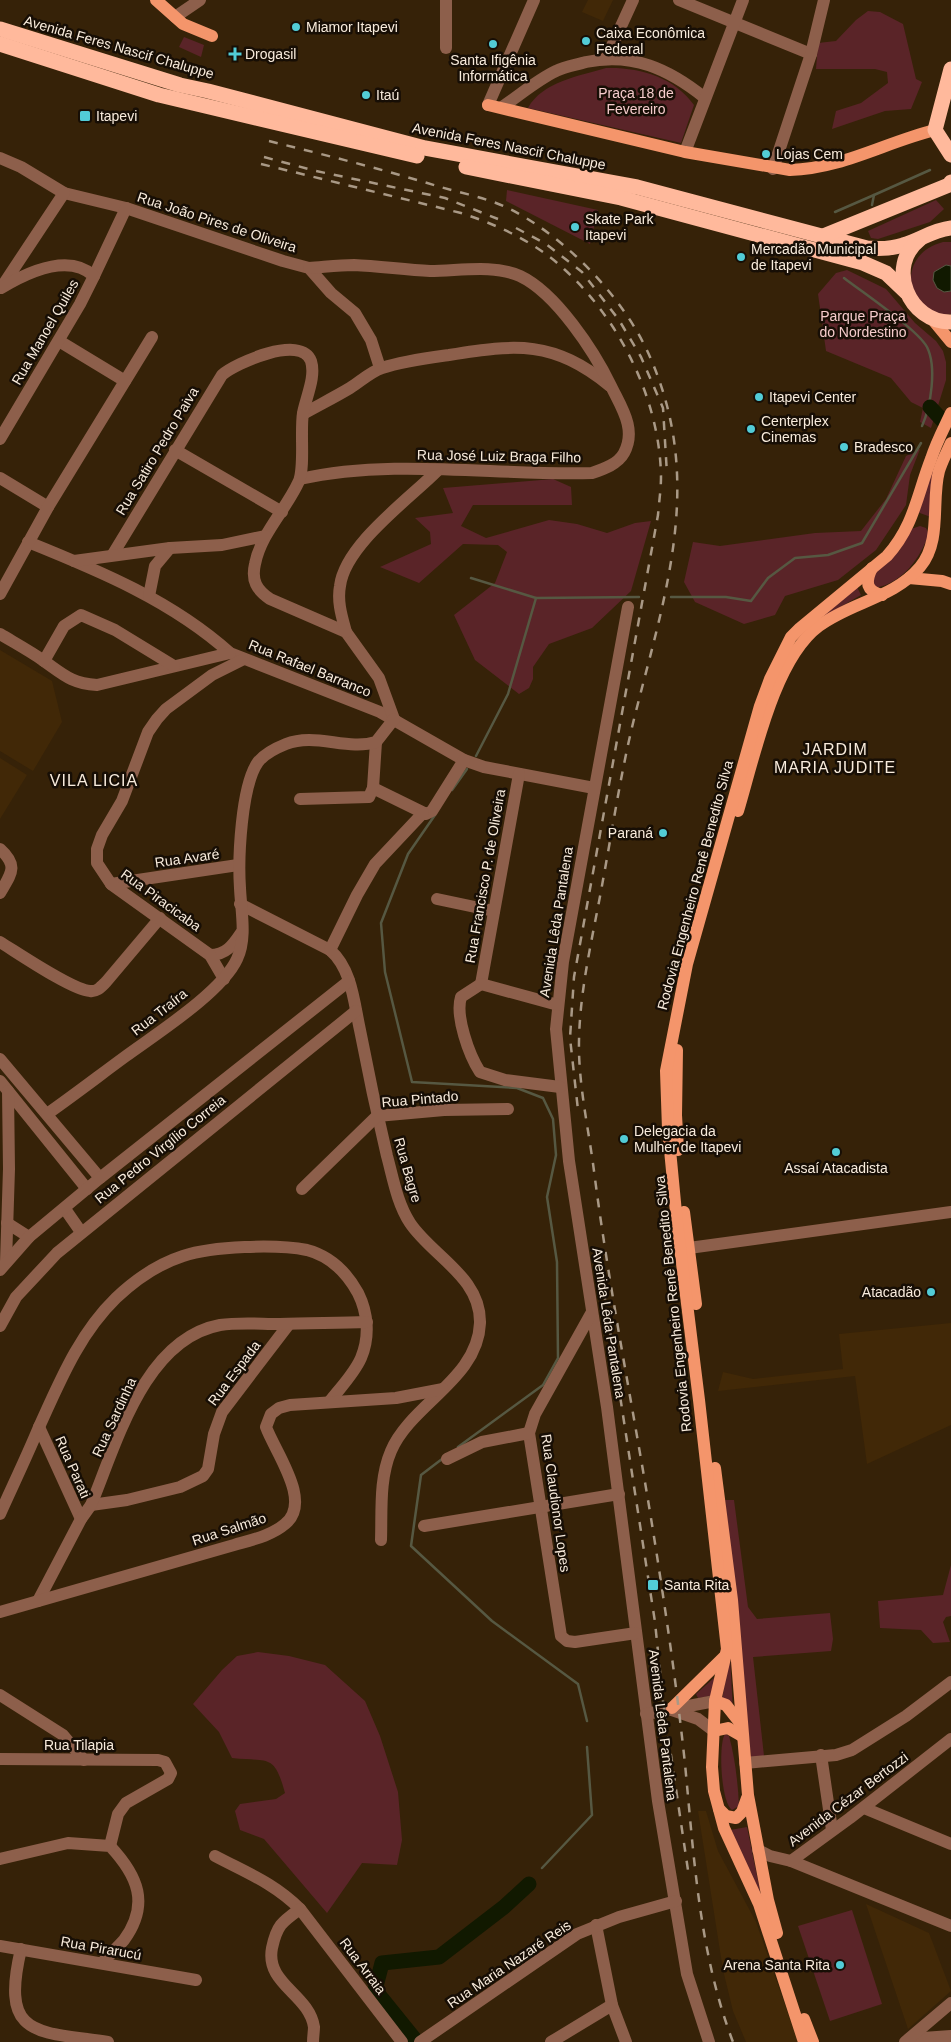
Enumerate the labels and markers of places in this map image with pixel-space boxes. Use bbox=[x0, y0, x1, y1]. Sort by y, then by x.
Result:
place label: Miamor Itapevi bbox=[306, 19, 398, 35]
marker: Miamor Itapevi bbox=[290, 21, 302, 33]
place label: Caixa Econômica Federal bbox=[596, 25, 705, 57]
marker: Caixa Econômica Federal bbox=[580, 35, 592, 47]
marker: Santa Ifigênia Informática bbox=[487, 38, 499, 50]
place label: Drogasil bbox=[245, 46, 296, 62]
marker: Drogasil bbox=[229, 48, 241, 60]
place label: Santa Ifigênia Informática bbox=[450, 52, 536, 84]
place label: Itaú bbox=[376, 87, 399, 103]
marker: Itaú bbox=[360, 89, 372, 101]
place label: Itapevi bbox=[96, 108, 137, 124]
marker: Itapevi bbox=[78, 109, 92, 123]
place label: Lojas Cem bbox=[776, 146, 843, 162]
marker: Lojas Cem bbox=[760, 148, 772, 160]
place label: Skate Park Itapevi bbox=[585, 211, 654, 243]
marker: Skate Park Itapevi bbox=[569, 221, 581, 233]
place label: Mercadão Municipal de Itapevi bbox=[751, 241, 876, 273]
marker: Mercadão Municipal de Itapevi bbox=[735, 251, 747, 263]
place label: Itapevi Center bbox=[769, 389, 856, 405]
marker: Itapevi Center bbox=[753, 391, 765, 403]
place label: Centerplex Cinemas bbox=[761, 413, 829, 445]
marker: Centerplex Cinemas bbox=[745, 423, 757, 435]
place label: Bradesco bbox=[854, 439, 913, 455]
marker: Bradesco bbox=[838, 441, 850, 453]
place label: Paraná bbox=[608, 825, 653, 841]
marker: Paraná bbox=[657, 827, 669, 839]
place label: Delegacia da Mulher de Itapevi bbox=[634, 1123, 741, 1155]
marker: Delegacia da Mulher de Itapevi bbox=[618, 1133, 630, 1145]
marker: Assaí Atacadista bbox=[830, 1146, 842, 1158]
place label: Assaí Atacadista bbox=[784, 1160, 888, 1176]
place label: Atacadão bbox=[862, 1284, 921, 1300]
marker: Atacadão bbox=[925, 1286, 937, 1298]
place label: Santa Rita bbox=[664, 1577, 730, 1593]
marker: Santa Rita bbox=[646, 1578, 660, 1592]
place label: Arena Santa Rita bbox=[723, 1957, 830, 1973]
marker: Arena Santa Rita bbox=[834, 1959, 846, 1971]

